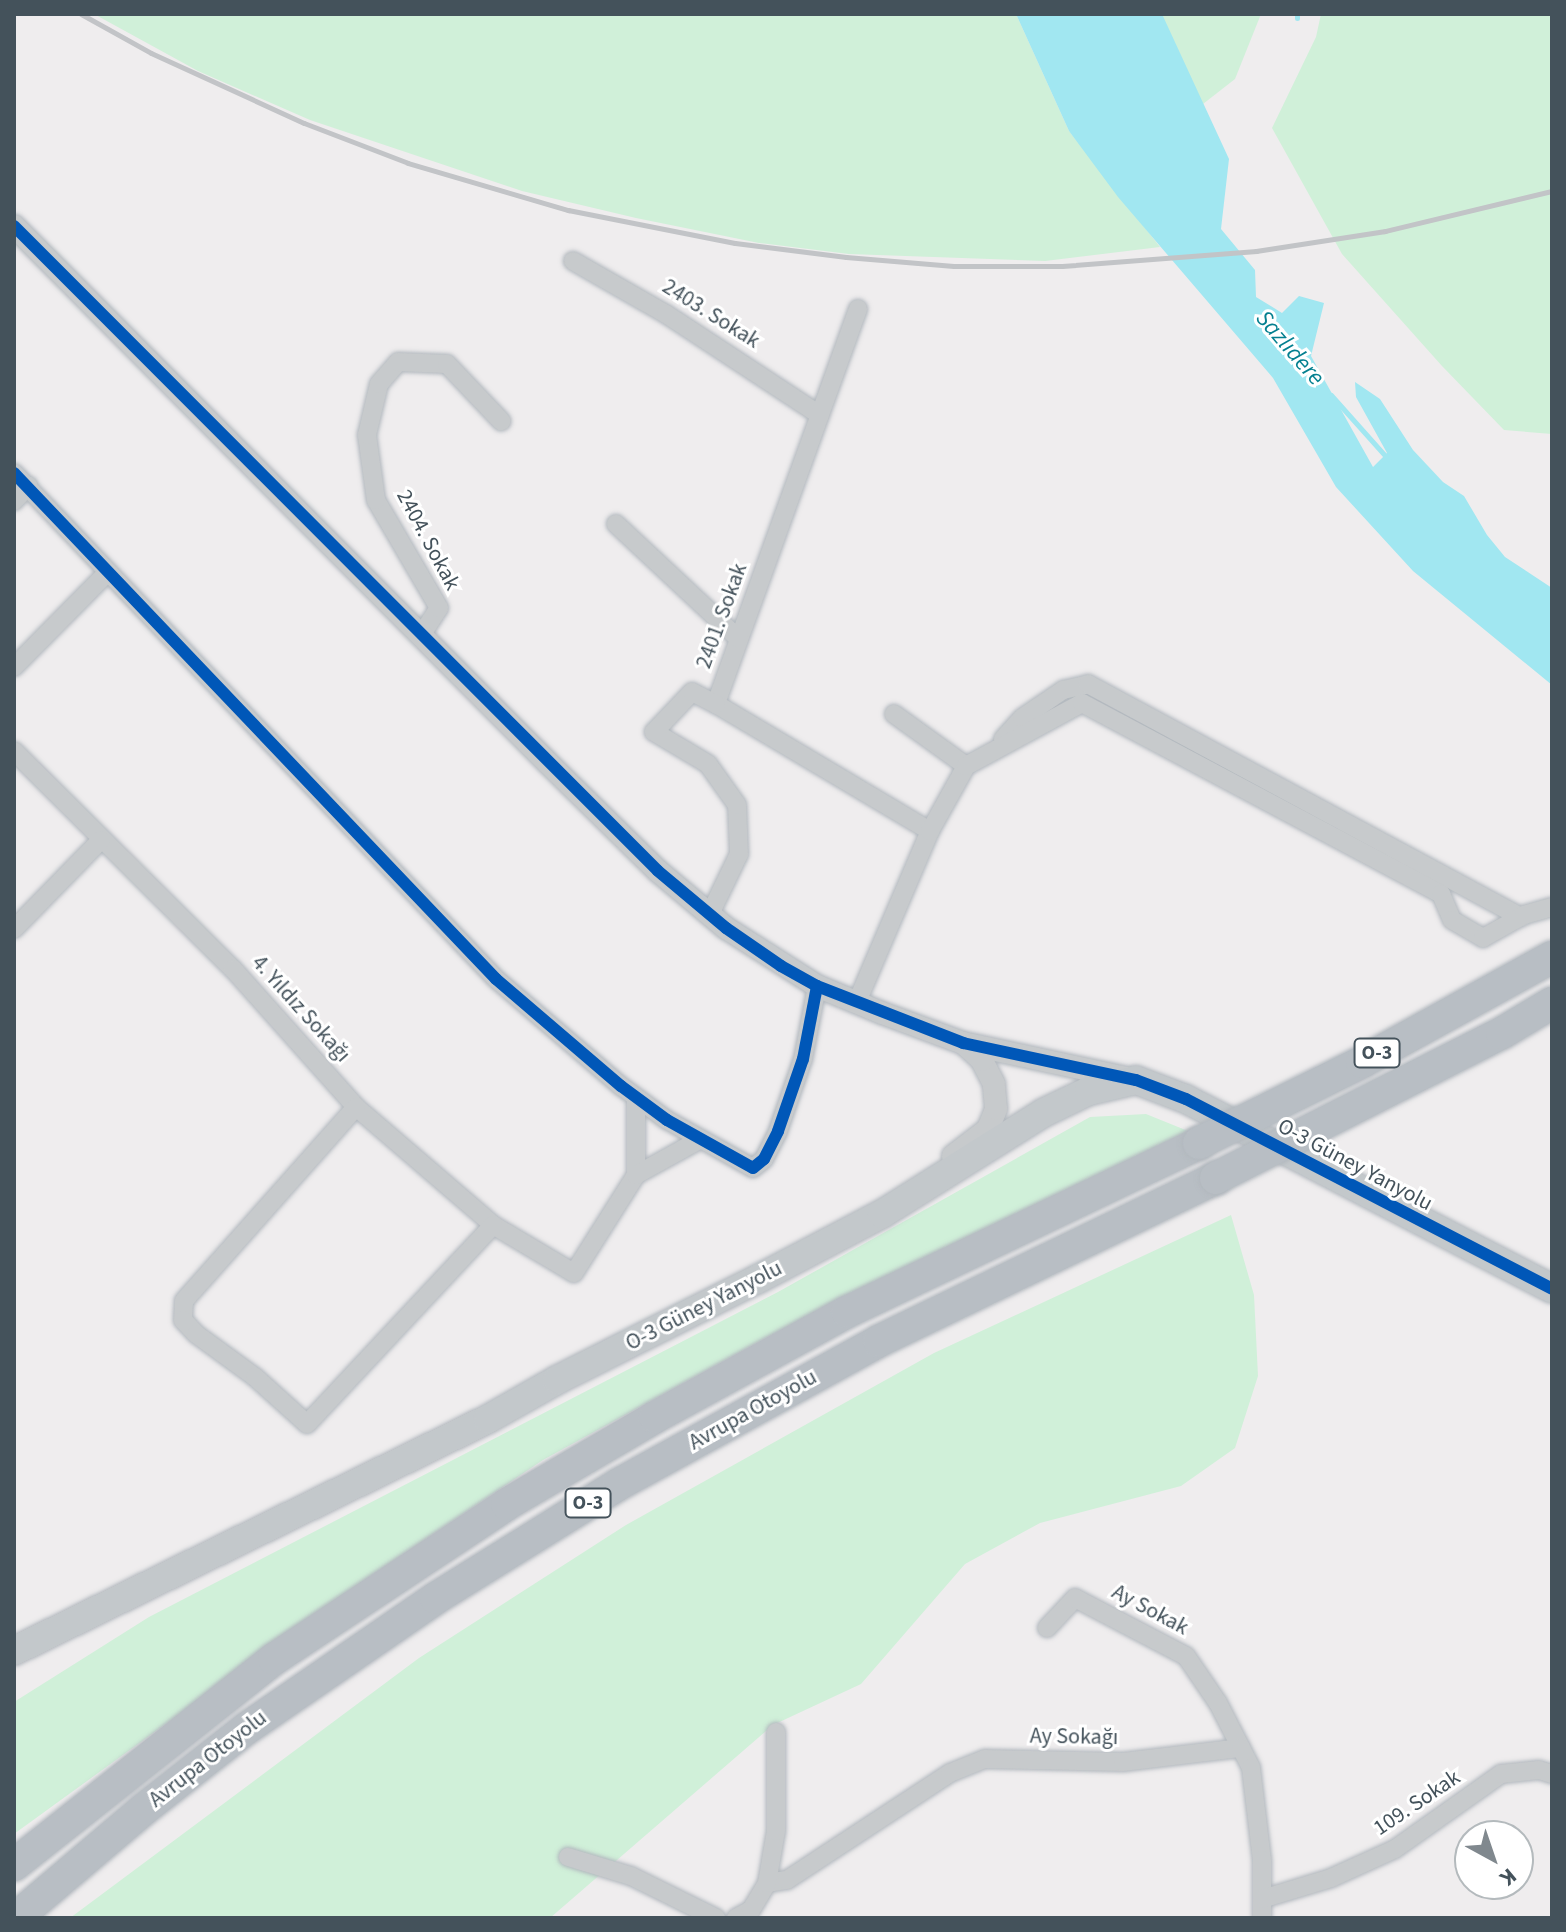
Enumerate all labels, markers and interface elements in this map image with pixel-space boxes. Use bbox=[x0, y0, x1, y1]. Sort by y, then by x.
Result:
street label: 2403. Sokak bbox=[657, 274, 765, 354]
water label: Sazlıdere bbox=[1249, 304, 1331, 392]
street label: 2404. Sokak bbox=[391, 485, 465, 595]
street label: 2401. Sokak bbox=[691, 560, 753, 672]
street label: 4. Yıldız Sokağı bbox=[246, 950, 356, 1068]
road number: O-3 bbox=[1353, 1037, 1401, 1069]
street label: O-3 Güney Yanyolu bbox=[1273, 1113, 1437, 1217]
street label: O-3 Güney Yanyolu bbox=[621, 1255, 787, 1357]
street label: Avrupa Otoyolu bbox=[684, 1364, 822, 1456]
road number: O-3 bbox=[564, 1487, 612, 1519]
street label: Ay Sokak bbox=[1107, 1579, 1193, 1641]
street label: Avrupa Otoyolu bbox=[144, 1705, 272, 1813]
street label: Ay Sokağı bbox=[1030, 1723, 1118, 1751]
street label: 109. Sokak bbox=[1369, 1764, 1465, 1842]
north arrow bbox=[1454, 1820, 1534, 1900]
text: K bbox=[1493, 1860, 1524, 1893]

